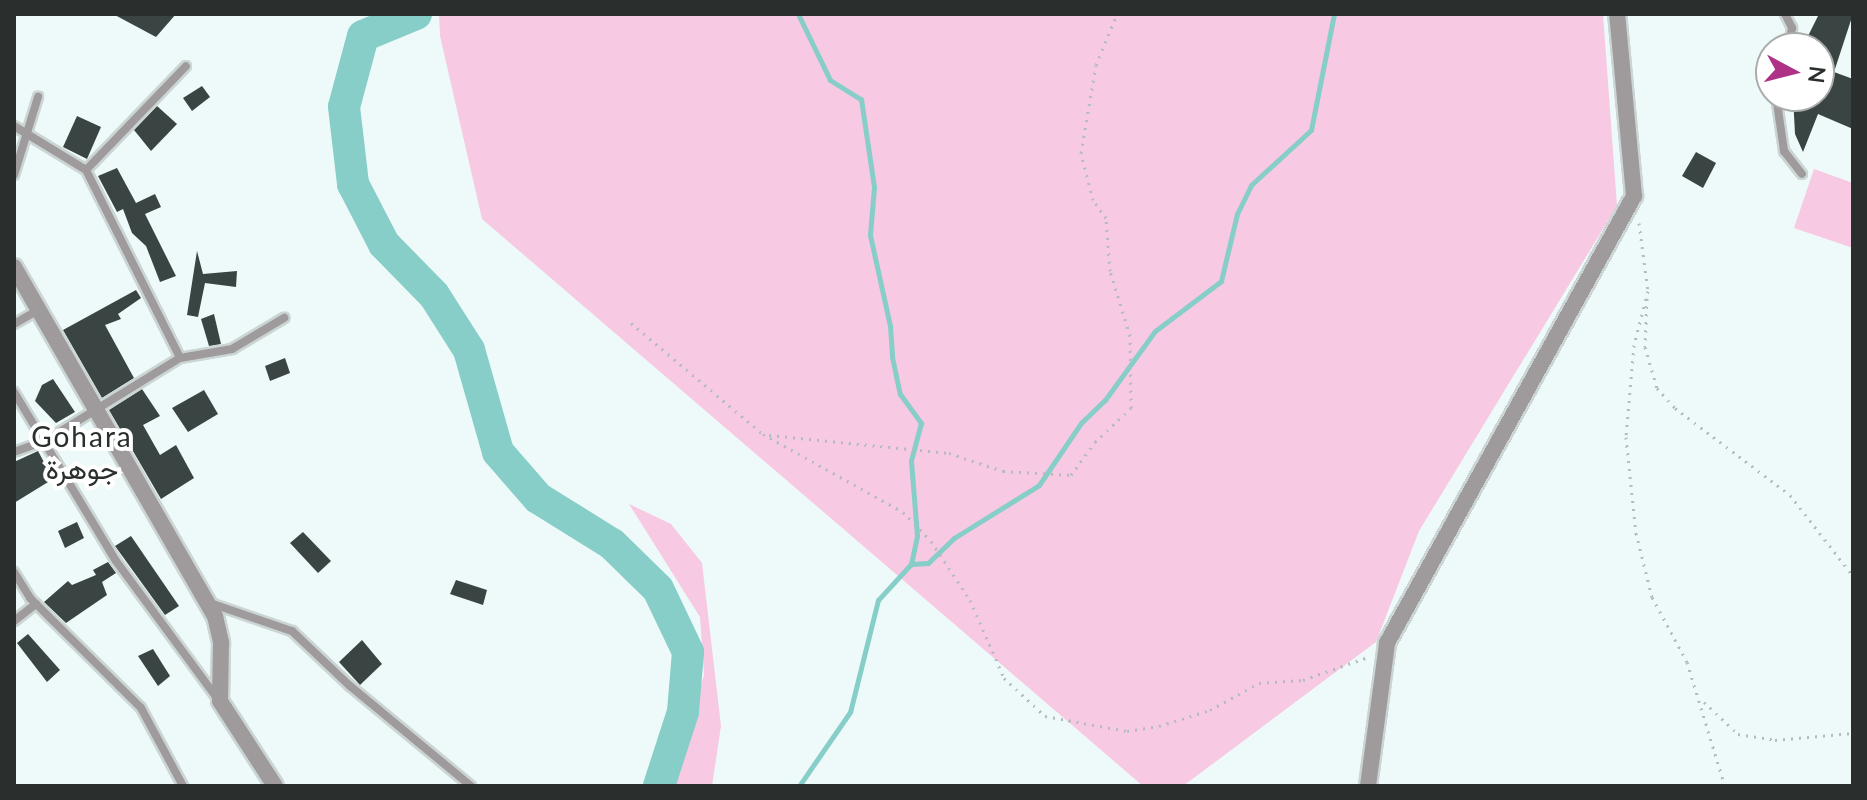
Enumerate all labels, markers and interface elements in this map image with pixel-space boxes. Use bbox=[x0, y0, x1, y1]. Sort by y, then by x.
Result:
north arrow bbox=[1755, 32, 1835, 112]
text: N bbox=[1803, 65, 1832, 85]
district label: Gohara جوهرة bbox=[31, 419, 133, 485]

